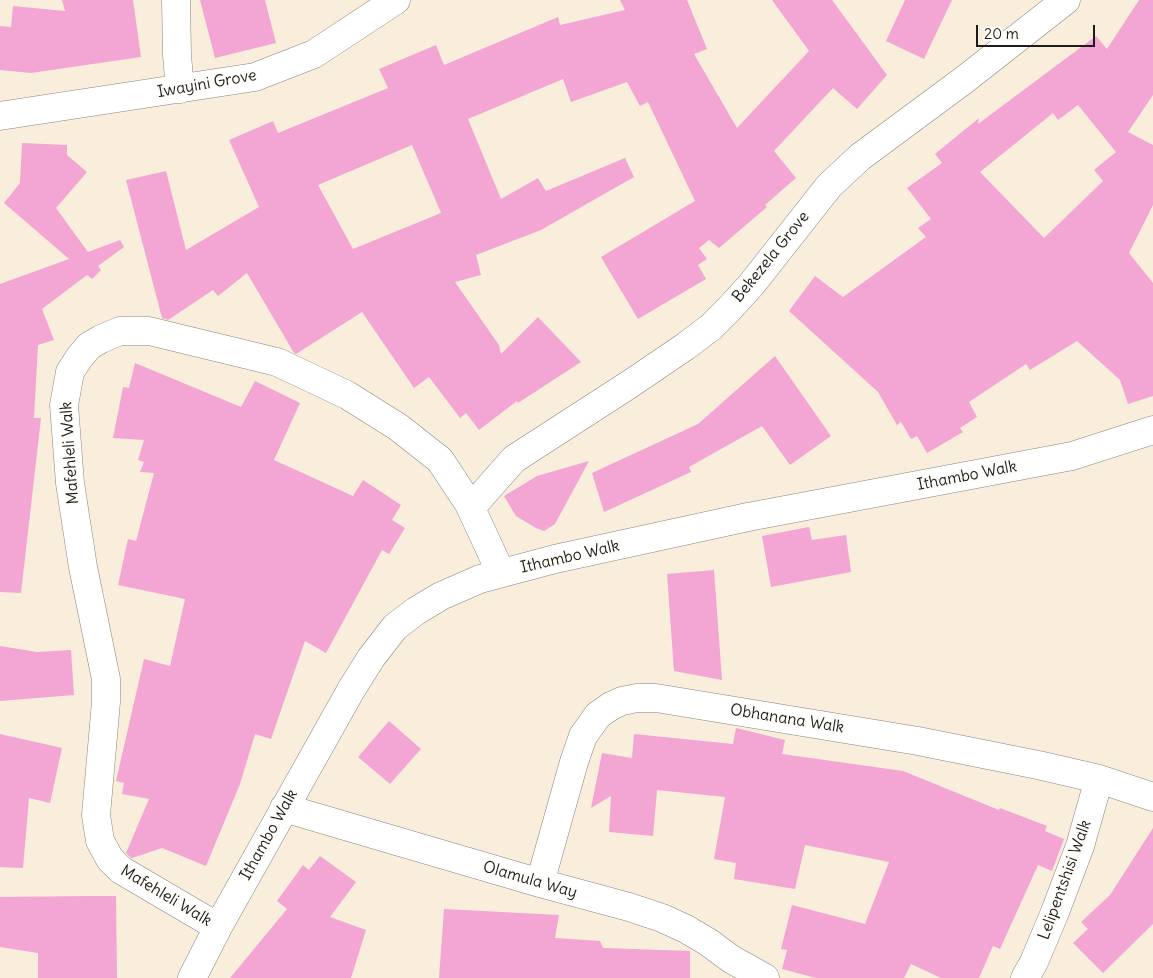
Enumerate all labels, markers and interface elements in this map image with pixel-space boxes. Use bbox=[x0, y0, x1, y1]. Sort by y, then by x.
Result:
scale bar bbox=[978, 15, 1097, 47]
text: 20 m bbox=[984, 24, 1019, 43]
street label: Iwayini Grove bbox=[156, 66, 258, 102]
street label: Bekezela Grove bbox=[728, 208, 814, 306]
street label: Mafehleli Walk bbox=[57, 401, 83, 505]
street label: Ithambo Walk bbox=[916, 457, 1018, 495]
street label: Ithambo Walk bbox=[519, 536, 621, 578]
street label: Obhanana Walk bbox=[729, 701, 845, 737]
street label: Ithambo Walk bbox=[236, 786, 302, 884]
street label: Lelipentshisi Walk bbox=[1034, 818, 1096, 942]
street label: Olamula Way bbox=[481, 857, 579, 903]
street label: Mafehleli Walk bbox=[117, 861, 215, 931]

